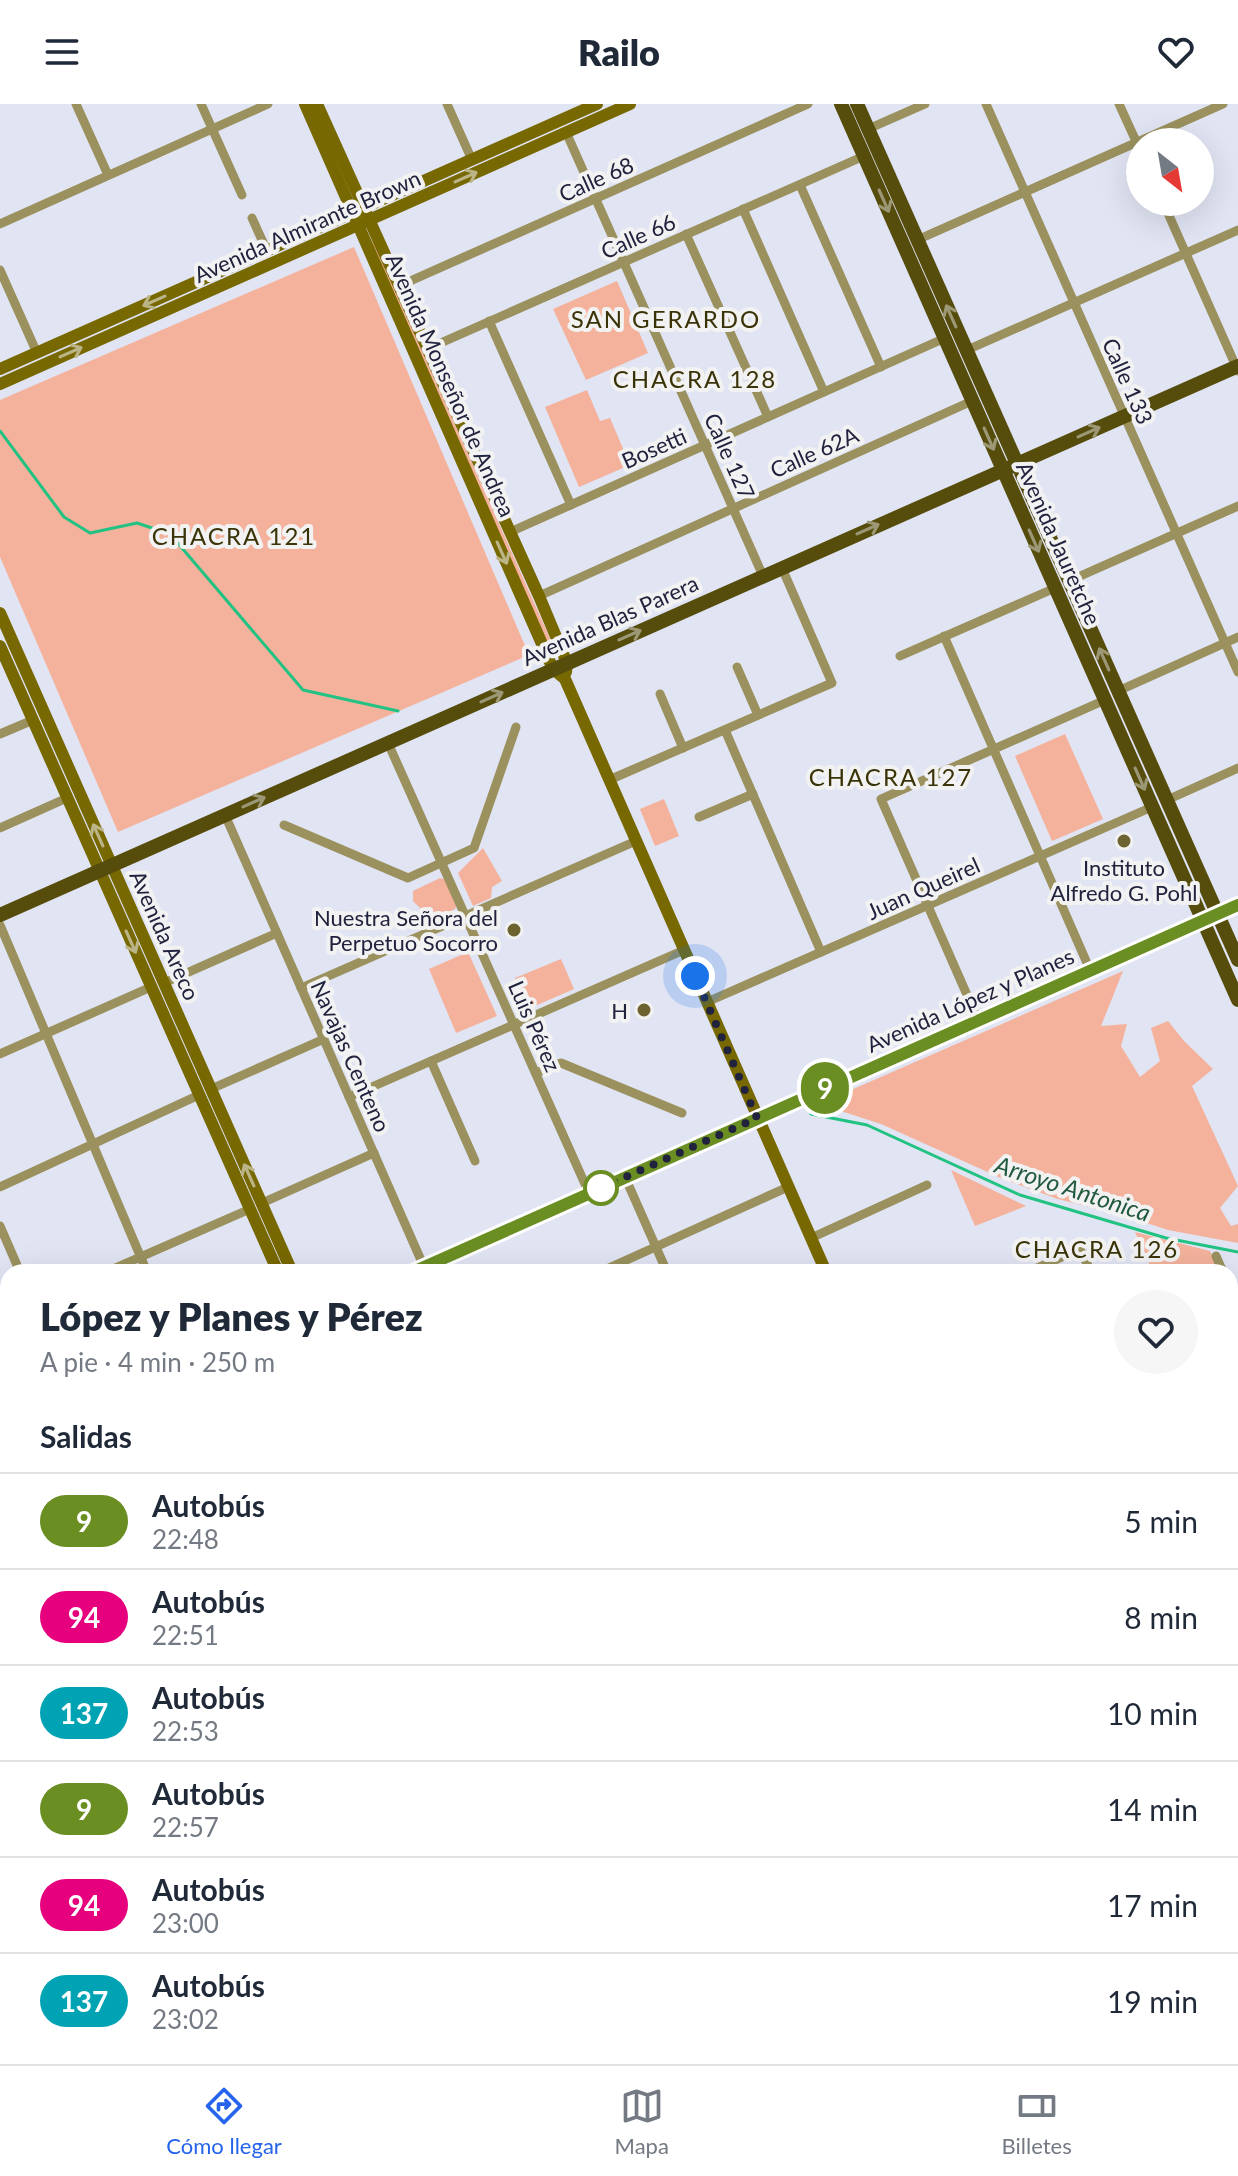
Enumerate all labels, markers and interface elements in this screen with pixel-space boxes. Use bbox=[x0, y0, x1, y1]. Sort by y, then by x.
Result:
icon: menu bbox=[40, 30, 84, 74]
text: Railo bbox=[578, 30, 660, 74]
icon: heart bbox=[1154, 30, 1198, 74]
north arrow bbox=[1126, 128, 1214, 216]
map controls bbox=[1126, 128, 1214, 216]
street label: Calle 68 bbox=[555, 151, 637, 207]
street label: Avenida Almirante Brown bbox=[190, 164, 424, 288]
one-way arrow bbox=[454, 169, 478, 184]
one-way arrow bbox=[877, 188, 892, 213]
street label: Calle 66 bbox=[597, 208, 679, 264]
street label: Avenida Monseñor de Andrea bbox=[381, 249, 521, 521]
one-way arrow bbox=[143, 294, 167, 309]
district label: SAN GERARDO bbox=[571, 304, 761, 333]
one-way arrow bbox=[943, 304, 958, 329]
street label: Calle 133 bbox=[1097, 334, 1159, 428]
one-way arrow bbox=[58, 344, 83, 359]
district label: CHACRA 128 bbox=[613, 364, 777, 393]
street label: Calle 127 bbox=[699, 409, 761, 503]
street label: Calle 62A bbox=[766, 421, 862, 483]
street label: Bosetti bbox=[617, 422, 691, 474]
one-way arrow bbox=[1076, 424, 1100, 439]
one-way arrow bbox=[982, 426, 997, 450]
street label: Avenida Jauretche bbox=[1011, 457, 1107, 629]
district label: CHACRA 121 bbox=[152, 521, 316, 550]
one-way arrow bbox=[855, 521, 880, 536]
one-way arrow bbox=[1028, 528, 1043, 553]
one-way arrow bbox=[496, 540, 511, 564]
street label: Avenida Blas Parera bbox=[518, 569, 702, 671]
one-way arrow bbox=[618, 627, 642, 642]
one-way arrow bbox=[1096, 647, 1111, 671]
one-way arrow bbox=[479, 688, 504, 703]
district label: CHACRA 127 bbox=[809, 762, 973, 791]
one-way arrow bbox=[1133, 766, 1148, 790]
one-way arrow bbox=[242, 794, 266, 809]
one-way arrow bbox=[90, 823, 105, 848]
marker: Instituto Alfredo G. Pohl bbox=[1115, 832, 1133, 850]
street label: Juan Queirel bbox=[862, 851, 984, 925]
place label: Instituto Alfredo G. Pohl bbox=[1051, 854, 1197, 906]
street label: Avenida Areco bbox=[124, 866, 206, 1004]
place label: Nuestra Señora del Perpetuo Socorro bbox=[314, 904, 498, 956]
marker: Nuestra Señora del Perpetuo Socorro bbox=[505, 921, 523, 939]
one-way arrow bbox=[125, 929, 140, 954]
street label: Avenida López y Planes bbox=[862, 942, 1078, 1058]
your location bbox=[675, 956, 715, 996]
street label: Navajas Centeno bbox=[306, 976, 396, 1136]
street label: Luis Pérez bbox=[503, 976, 567, 1076]
place label: H bbox=[611, 997, 628, 1024]
marker: H bbox=[635, 1001, 653, 1019]
line badge: 9 bbox=[799, 1062, 851, 1114]
text: 9 bbox=[817, 1071, 833, 1105]
water label: Arroyo Antonica bbox=[991, 1149, 1154, 1227]
one-way arrow bbox=[241, 1163, 256, 1188]
unlabelled marker bbox=[584, 1171, 618, 1205]
district label: CHACRA 126 bbox=[1015, 1234, 1179, 1263]
button: heart bbox=[1114, 1290, 1198, 1374]
text: López y Planes y Pérez bbox=[40, 1293, 423, 1339]
text: A pie · 4 min · 250 m bbox=[40, 1346, 275, 1378]
text: Salidas bbox=[40, 1418, 132, 1454]
text: Autobús bbox=[152, 1487, 265, 1523]
text: 5 min bbox=[1124, 1503, 1198, 1539]
text: 9 bbox=[76, 1504, 92, 1538]
text: 22:48 bbox=[152, 1523, 219, 1555]
text: Autobús bbox=[152, 1583, 265, 1619]
text: 8 min bbox=[1124, 1599, 1198, 1635]
text: 94 bbox=[68, 1600, 100, 1634]
text: 22:51 bbox=[152, 1619, 219, 1651]
text: Autobús bbox=[152, 1679, 265, 1715]
text: 10 min bbox=[1107, 1695, 1198, 1731]
text: 137 bbox=[60, 1696, 108, 1730]
text: 22:53 bbox=[152, 1715, 219, 1747]
text: Autobús bbox=[152, 1775, 265, 1811]
text: 14 min bbox=[1107, 1791, 1198, 1827]
text: 9 bbox=[76, 1792, 92, 1826]
text: 22:57 bbox=[152, 1811, 219, 1843]
text: Autobús bbox=[152, 1871, 265, 1907]
text: 17 min bbox=[1107, 1887, 1198, 1923]
text: 94 bbox=[68, 1888, 100, 1922]
text: 23:00 bbox=[152, 1907, 219, 1939]
text: Autobús bbox=[152, 1967, 265, 2003]
text: 19 min bbox=[1107, 1983, 1198, 2019]
text: 137 bbox=[60, 1984, 108, 2018]
text: 23:02 bbox=[152, 2003, 219, 2035]
tab: Cómo llegar bbox=[166, 2084, 282, 2159]
tab: Mapa bbox=[615, 2084, 669, 2159]
tab: Billetes bbox=[1001, 2084, 1072, 2159]

